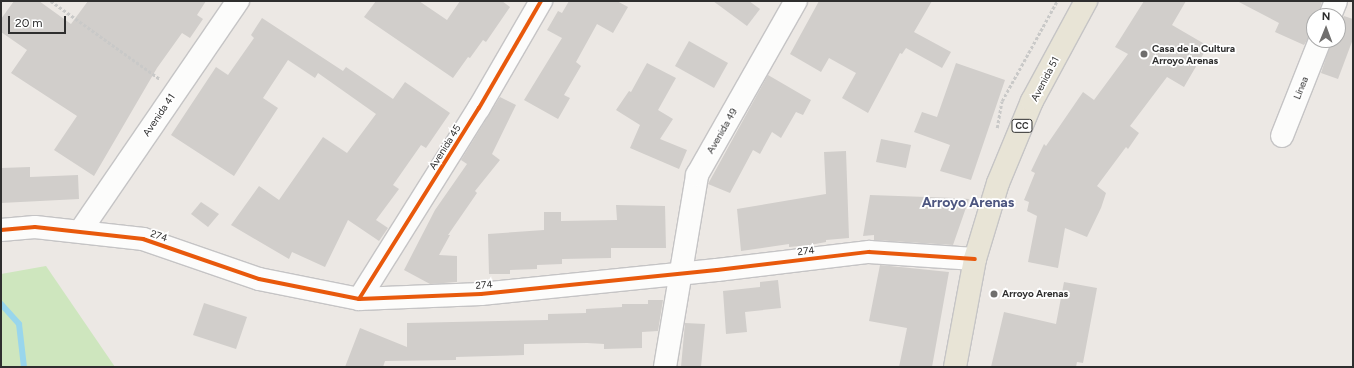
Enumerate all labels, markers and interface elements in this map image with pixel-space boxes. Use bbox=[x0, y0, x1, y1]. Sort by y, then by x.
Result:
scale bar bbox=[10, 8, 68, 34]
north arrow bbox=[1306, 8, 1346, 48]
text: N bbox=[1322, 10, 1331, 23]
text: 20 m bbox=[15, 16, 43, 30]
place label: Casa de la Cultura Arroyo Arenas bbox=[1152, 42, 1235, 66]
marker: Casa de la Cultura Arroyo Arenas bbox=[1139, 49, 1149, 59]
street label: Avenida 51 bbox=[1028, 55, 1062, 103]
street label: Línea bbox=[1291, 75, 1311, 101]
street label: Avenida 41 bbox=[140, 91, 178, 139]
street label: Avenida 49 bbox=[704, 106, 740, 156]
road number: CC bbox=[1011, 119, 1033, 133]
street label: Avenida 45 bbox=[427, 122, 463, 172]
district label: Arroyo Arenas bbox=[922, 195, 1014, 211]
street label: 274 bbox=[149, 228, 169, 244]
street label: 274 bbox=[797, 244, 815, 258]
street label: 274 bbox=[475, 278, 493, 292]
place label: Arroyo Arenas bbox=[1002, 288, 1068, 300]
marker: Arroyo Arenas bbox=[989, 289, 999, 299]

